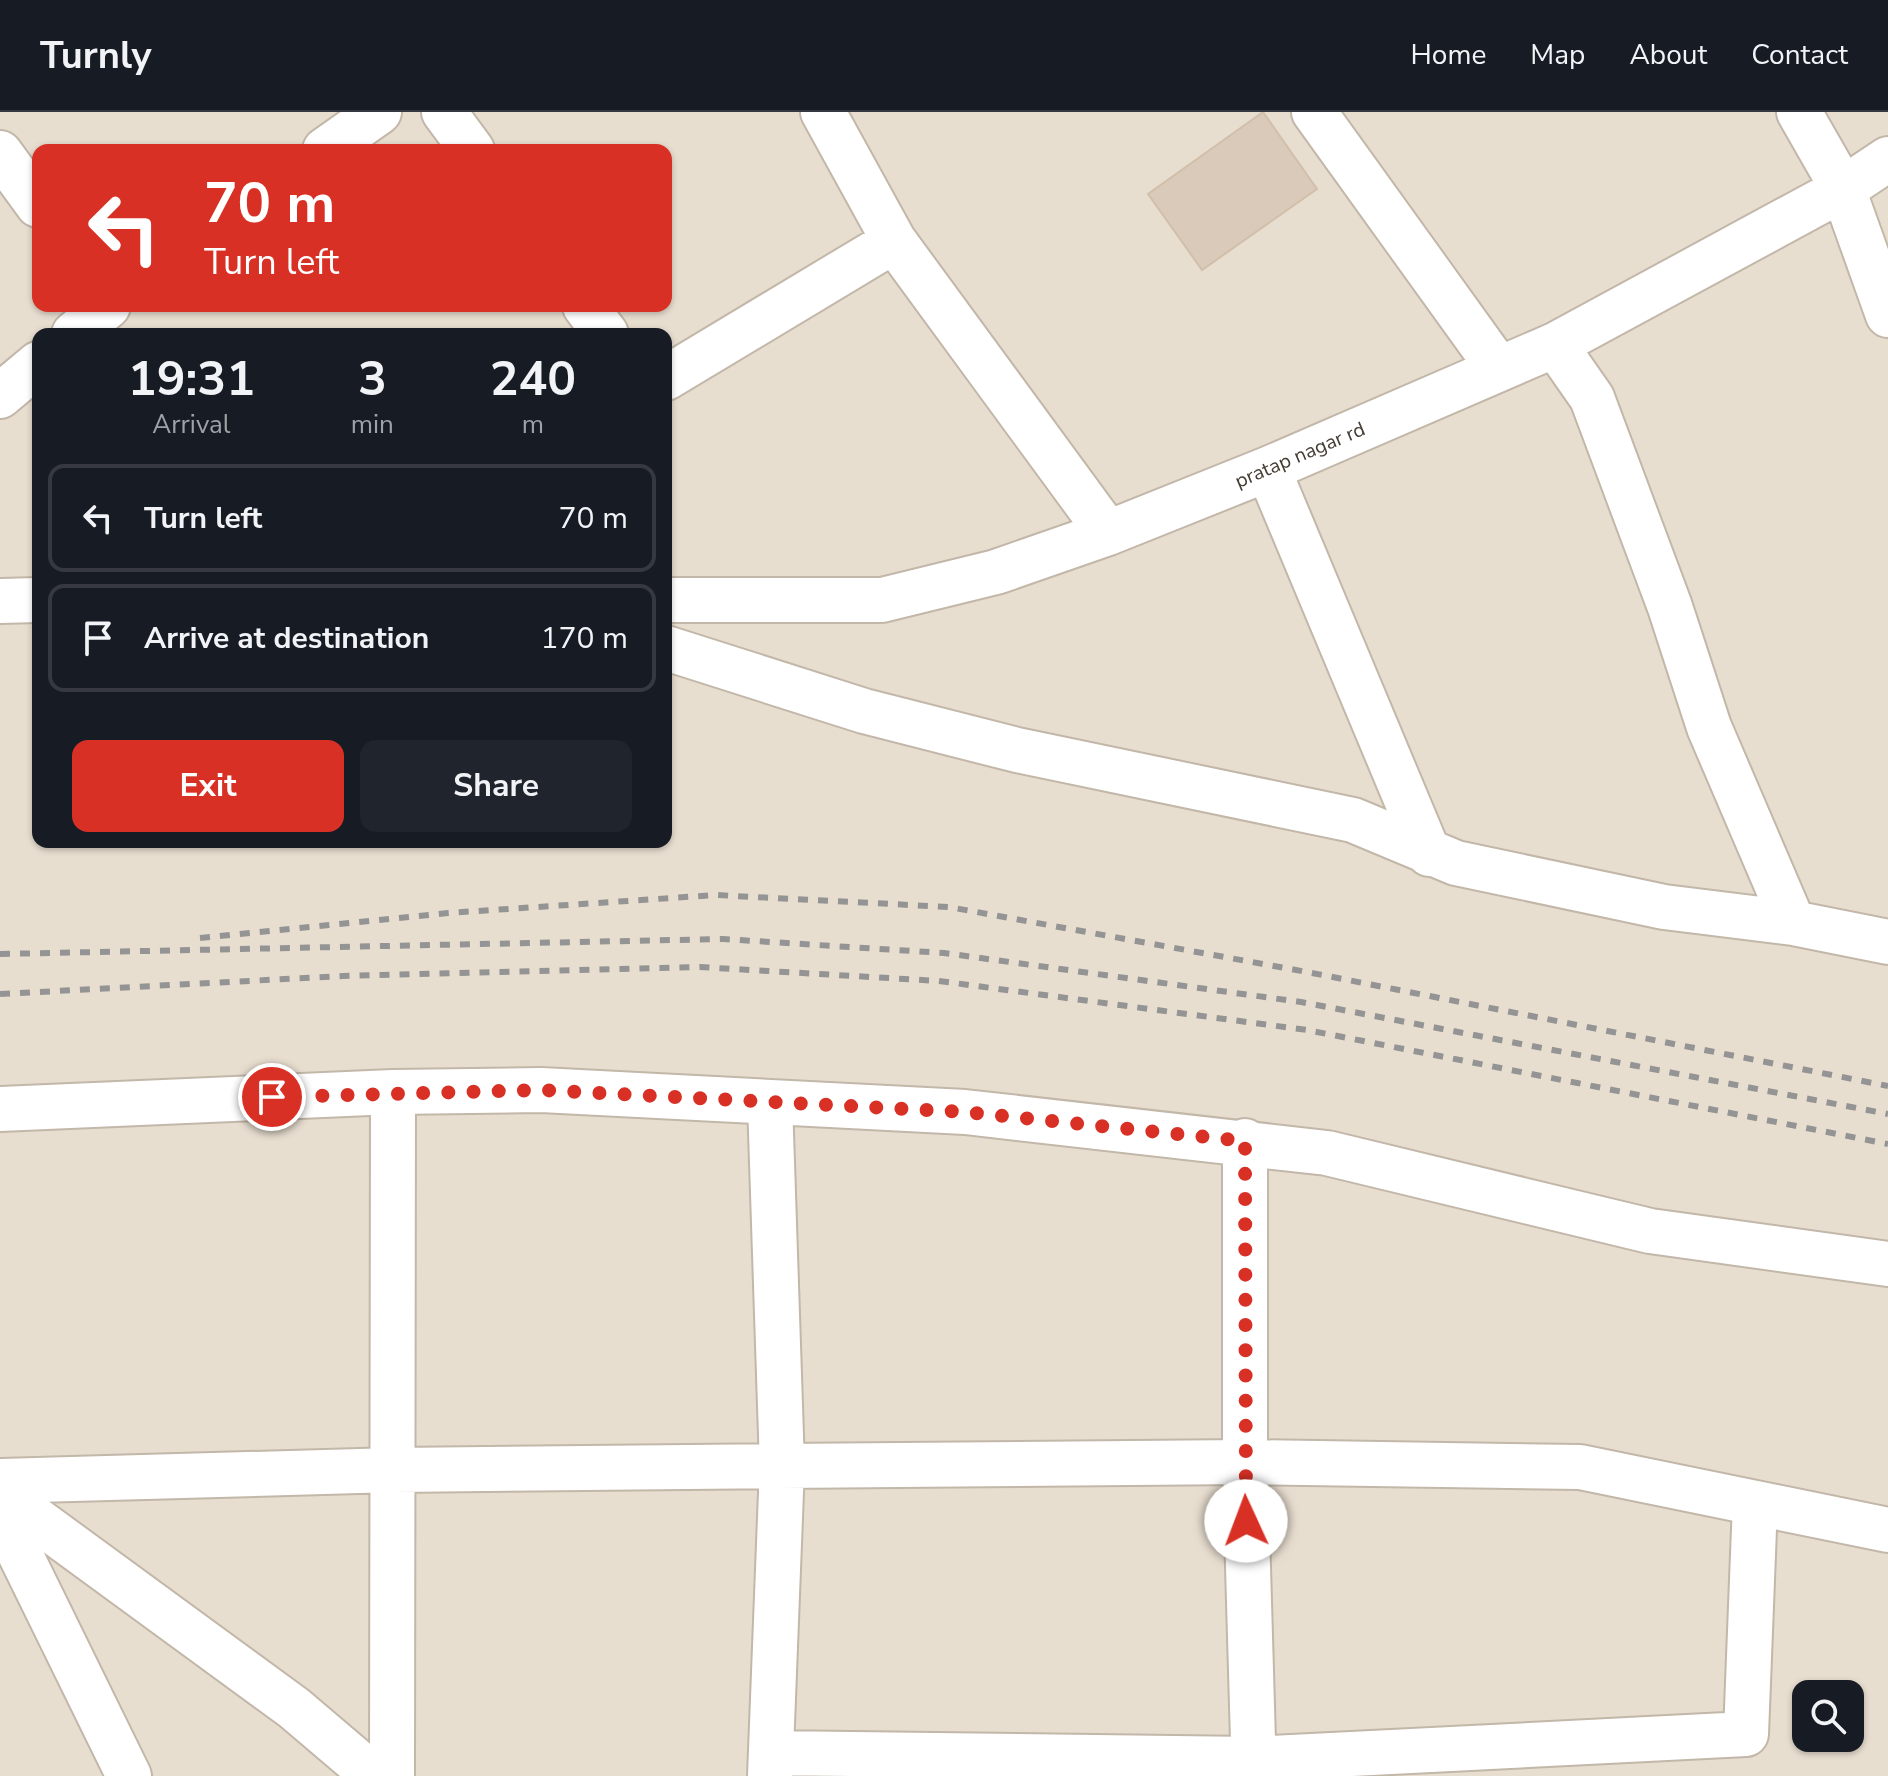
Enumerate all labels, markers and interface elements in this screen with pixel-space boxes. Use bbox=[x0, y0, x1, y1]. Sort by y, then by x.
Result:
text: Turnly bbox=[40, 30, 152, 81]
text: Home bbox=[1411, 36, 1486, 74]
text: Map bbox=[1530, 36, 1585, 74]
text: About bbox=[1629, 36, 1707, 74]
text: Contact bbox=[1751, 36, 1848, 74]
text: 70 m bbox=[204, 165, 335, 242]
icon: left bbox=[72, 176, 176, 280]
text: Turn left bbox=[204, 238, 339, 287]
text: 19:31 bbox=[128, 346, 255, 412]
text: 3 bbox=[358, 346, 387, 412]
text: 240 bbox=[490, 346, 576, 412]
text: Arrival bbox=[152, 407, 231, 442]
text: min bbox=[351, 407, 394, 442]
text: m bbox=[522, 407, 544, 442]
street label: pratap nagar rd bbox=[1231, 415, 1369, 495]
icon: left bbox=[76, 496, 120, 540]
text: Turn left bbox=[144, 498, 262, 539]
text: 70 m bbox=[559, 498, 628, 539]
icon: arrive bbox=[76, 616, 120, 660]
text: Arrive at destination bbox=[144, 618, 429, 659]
text: 170 m bbox=[541, 618, 628, 659]
button: Exit bbox=[72, 740, 344, 832]
button: Share bbox=[360, 740, 632, 832]
pin bbox=[238, 1063, 306, 1131]
icon: arrive bbox=[250, 1075, 294, 1119]
position arrow bbox=[1204, 1479, 1288, 1563]
map controls bbox=[1792, 1680, 1864, 1752]
button: search bbox=[1792, 1680, 1864, 1752]

